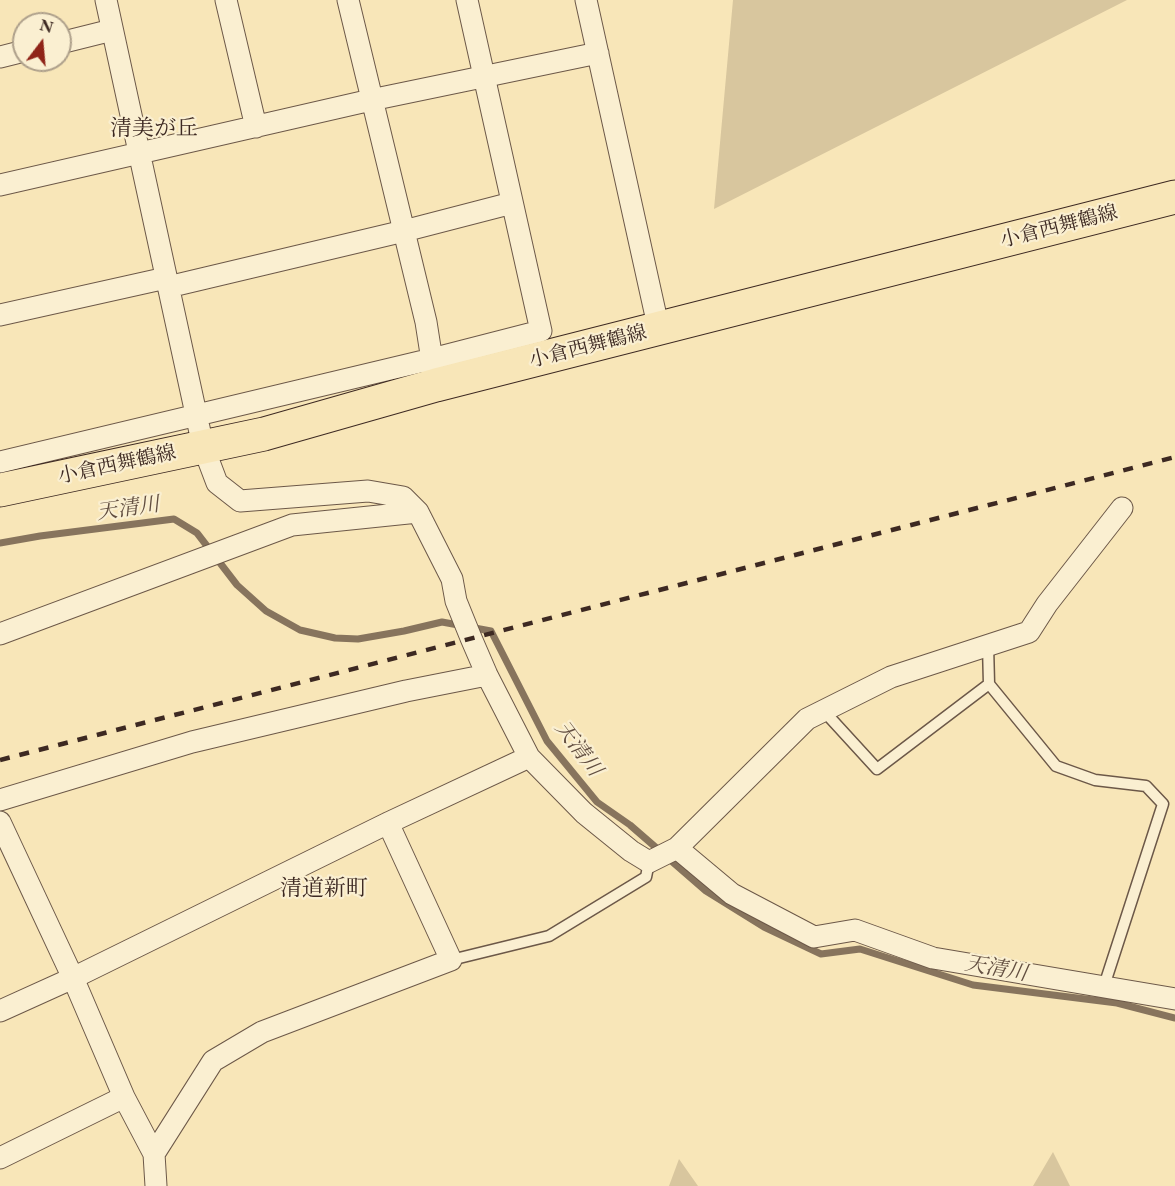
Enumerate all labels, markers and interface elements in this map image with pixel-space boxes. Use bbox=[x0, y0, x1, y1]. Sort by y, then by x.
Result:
north arrow bbox=[12, 12, 72, 72]
text: N bbox=[37, 14, 56, 38]
district label: 清美が丘 bbox=[110, 116, 198, 142]
street label: 小倉西舞鶴線 bbox=[998, 201, 1120, 253]
street label: 小倉西舞鶴線 bbox=[527, 321, 649, 373]
street label: 小倉西舞鶴線 bbox=[56, 441, 178, 489]
water label: 天清川 bbox=[95, 492, 161, 526]
water label: 天清川 bbox=[549, 716, 607, 782]
district label: 清道新町 bbox=[280, 876, 368, 902]
water label: 天清川 bbox=[963, 951, 1029, 987]

